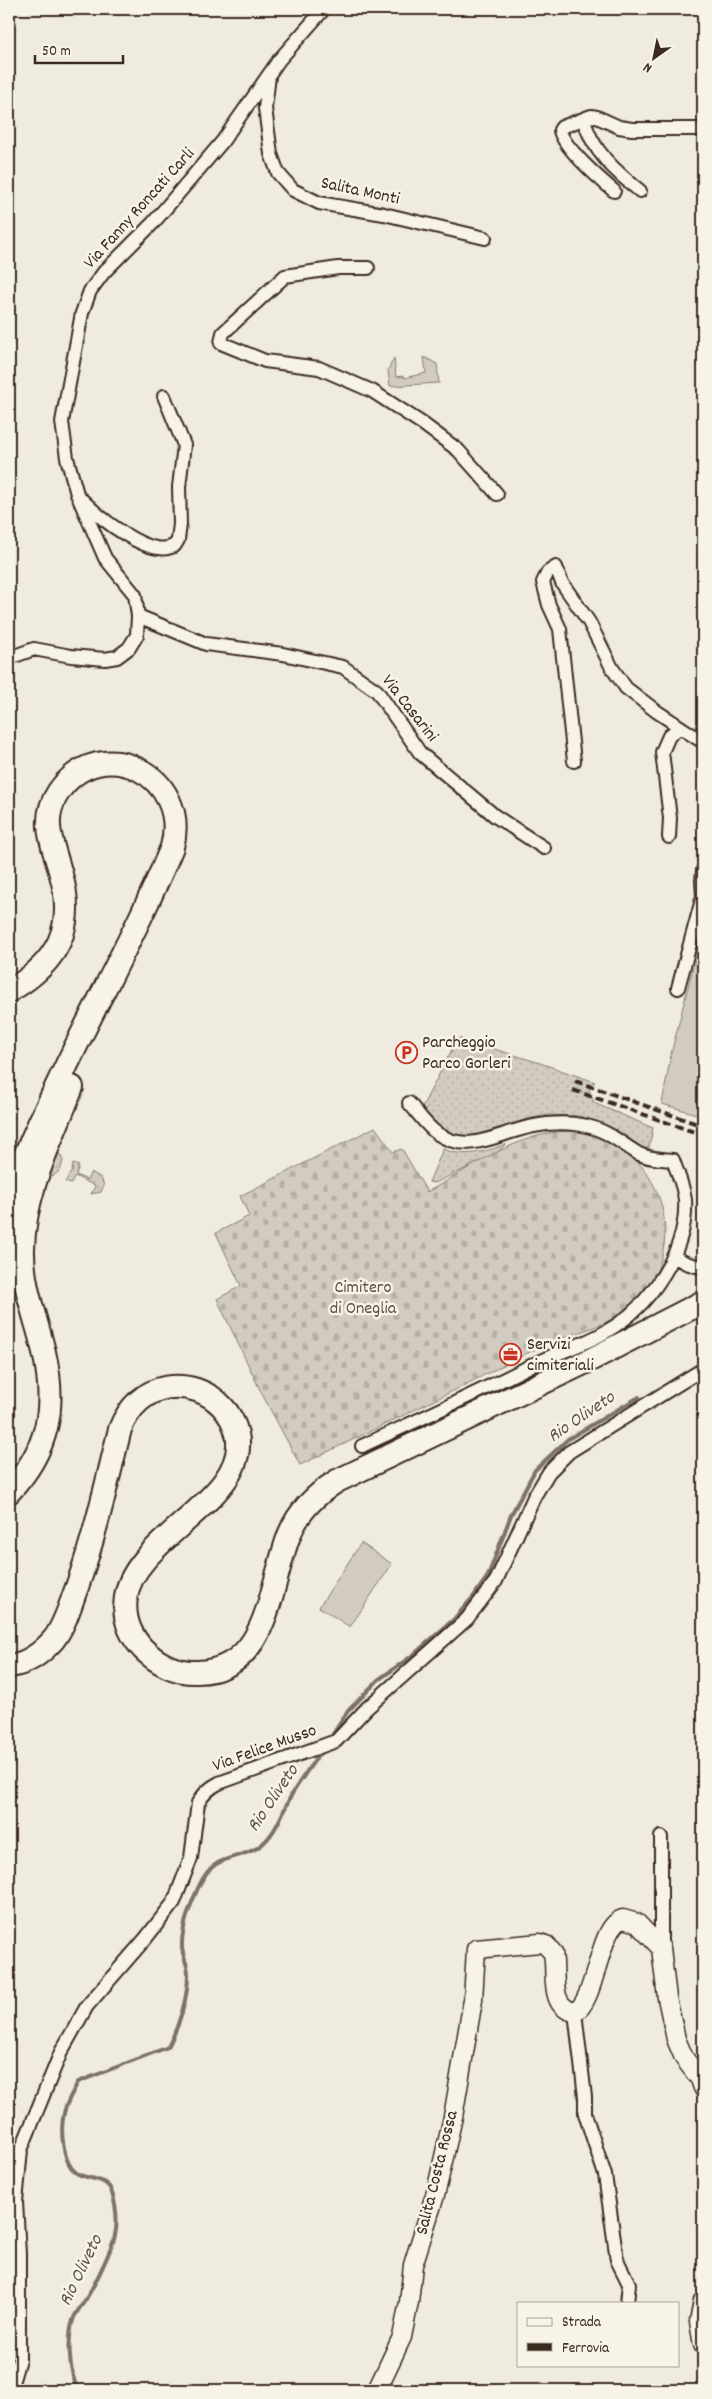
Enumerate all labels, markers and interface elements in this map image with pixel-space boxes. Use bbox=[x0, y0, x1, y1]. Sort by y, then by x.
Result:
scale bar bbox=[35, 32, 122, 64]
north arrow bbox=[630, 32, 680, 82]
text: 50 m bbox=[42, 41, 71, 63]
text: N bbox=[640, 57, 656, 77]
street label: Via Fanny Roncati Carli bbox=[79, 143, 201, 275]
street label: Salita Monti bbox=[318, 171, 402, 213]
street label: Via Casarini bbox=[375, 670, 443, 748]
place label: Parcheggio Parco Gorleri bbox=[422, 1031, 511, 1077]
parking icon: Parcheggio Parco Gorleri bbox=[394, 1041, 418, 1065]
park label: Cimitero di Oneglia bbox=[330, 1276, 397, 1322]
place label: Servizi cimiteriali bbox=[527, 1333, 594, 1379]
office icon: Servizi cimiteriali bbox=[499, 1343, 523, 1367]
water label: Rio Oliveto bbox=[543, 1385, 622, 1450]
street label: Via Felice Musso bbox=[210, 1719, 320, 1779]
water label: Rio Oliveto bbox=[242, 1759, 307, 1838]
street label: Salita Costa Rossa bbox=[410, 2108, 466, 2238]
water label: Rio Oliveto bbox=[53, 2229, 112, 2311]
legend bbox=[517, 2302, 680, 2366]
text: Strada bbox=[562, 2312, 602, 2334]
text: Ferrovia bbox=[562, 2338, 610, 2360]

